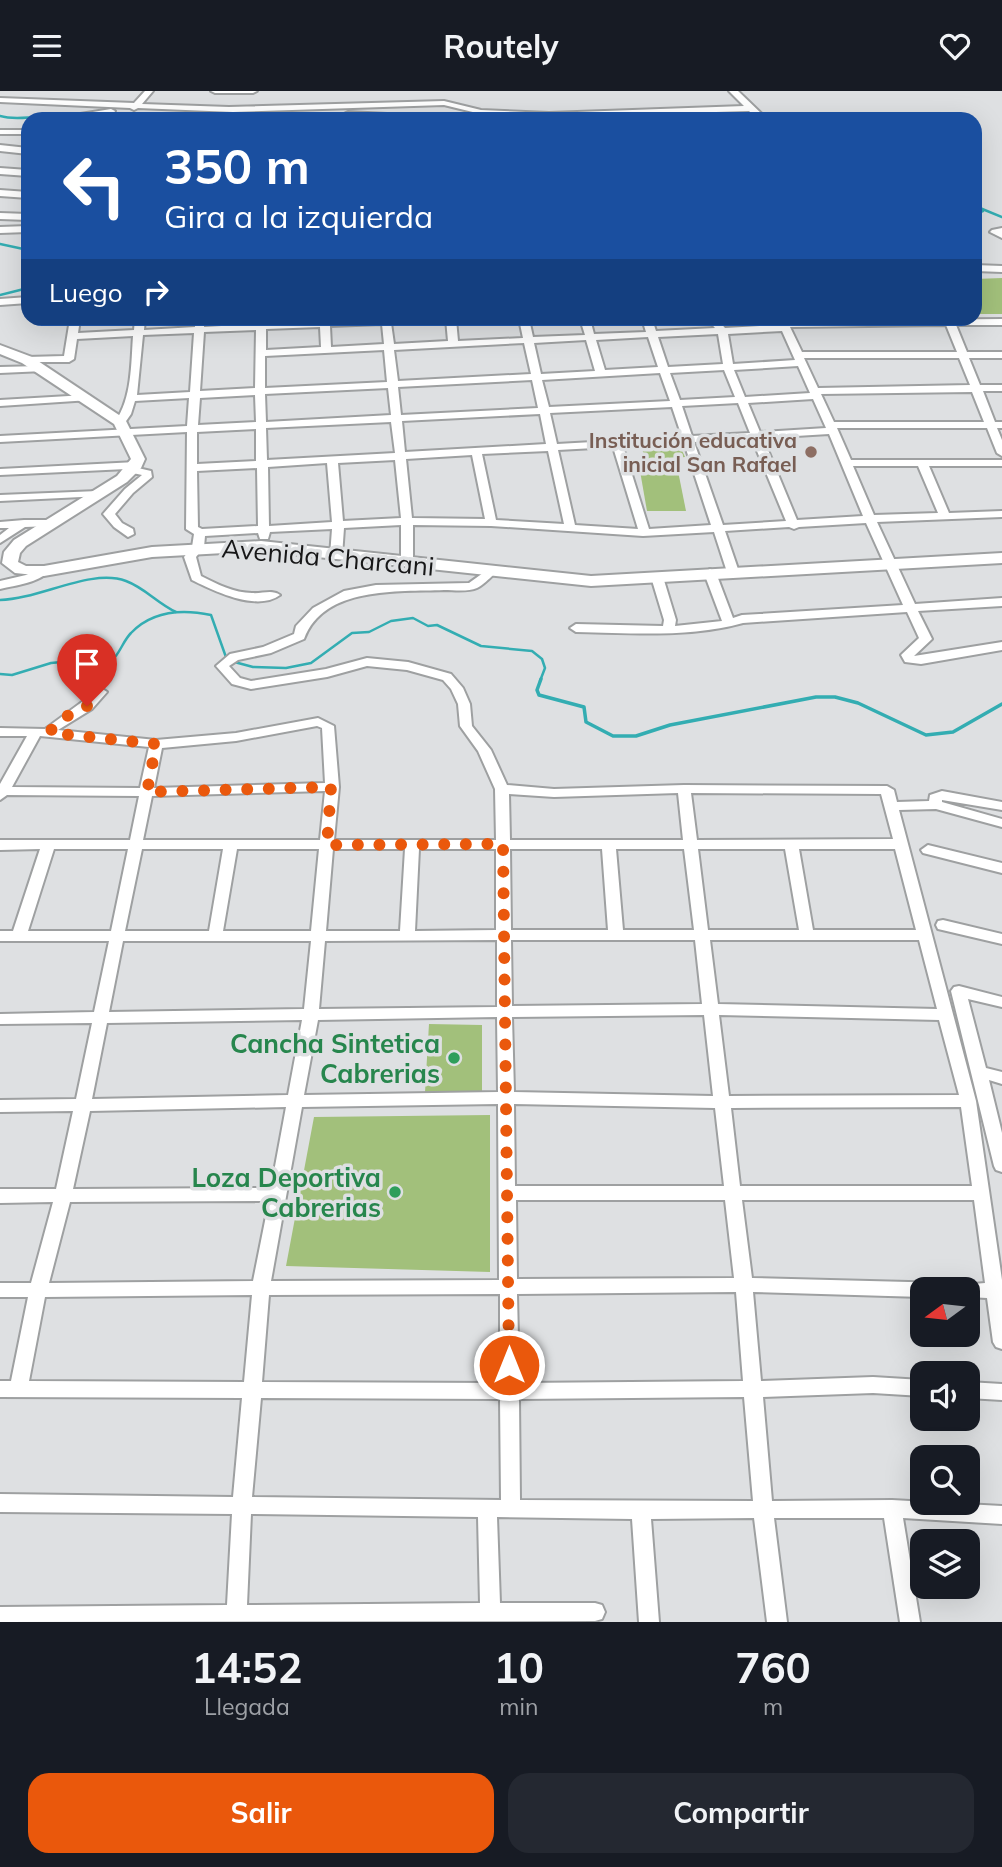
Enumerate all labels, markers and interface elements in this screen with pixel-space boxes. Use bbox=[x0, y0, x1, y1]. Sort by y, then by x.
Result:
text: Routely bbox=[443, 26, 559, 66]
icon: menu bbox=[28, 27, 66, 65]
icon: heart bbox=[936, 27, 974, 65]
text: 350 m bbox=[164, 135, 310, 196]
icon: left bbox=[49, 140, 140, 231]
text: Gira a la izquierda bbox=[164, 196, 433, 236]
icon: right bbox=[137, 273, 175, 311]
text: Luego bbox=[49, 276, 123, 309]
place label: Institución educativa inicial San Rafael bbox=[589, 427, 797, 477]
marker: Institución educativa inicial San Rafael bbox=[803, 444, 819, 460]
street label: Avenida Charcani bbox=[220, 531, 436, 583]
pin bbox=[57, 634, 117, 706]
icon: arrive bbox=[68, 645, 106, 683]
place label: Cancha Sintetica Cabrerias bbox=[230, 1027, 440, 1090]
marker: Cancha Sintetica Cabrerias bbox=[446, 1050, 462, 1066]
place label: Loza Deportiva Cabrerias bbox=[191, 1161, 381, 1224]
marker: Loza Deportiva Cabrerias bbox=[387, 1184, 403, 1200]
north arrow bbox=[910, 1277, 980, 1347]
map controls bbox=[910, 1277, 980, 1599]
position arrow bbox=[472, 1328, 546, 1402]
button: sound bbox=[910, 1361, 980, 1431]
button: search bbox=[910, 1445, 980, 1515]
button: layers bbox=[910, 1529, 980, 1599]
text: 14:52 bbox=[191, 1641, 302, 1694]
text: 10 bbox=[494, 1641, 544, 1694]
text: 760 bbox=[735, 1641, 811, 1694]
text: Llegada bbox=[204, 1692, 290, 1721]
text: min bbox=[499, 1692, 538, 1721]
text: m bbox=[763, 1692, 783, 1721]
button: Salir bbox=[28, 1773, 494, 1853]
button: Compartir bbox=[508, 1773, 974, 1853]

